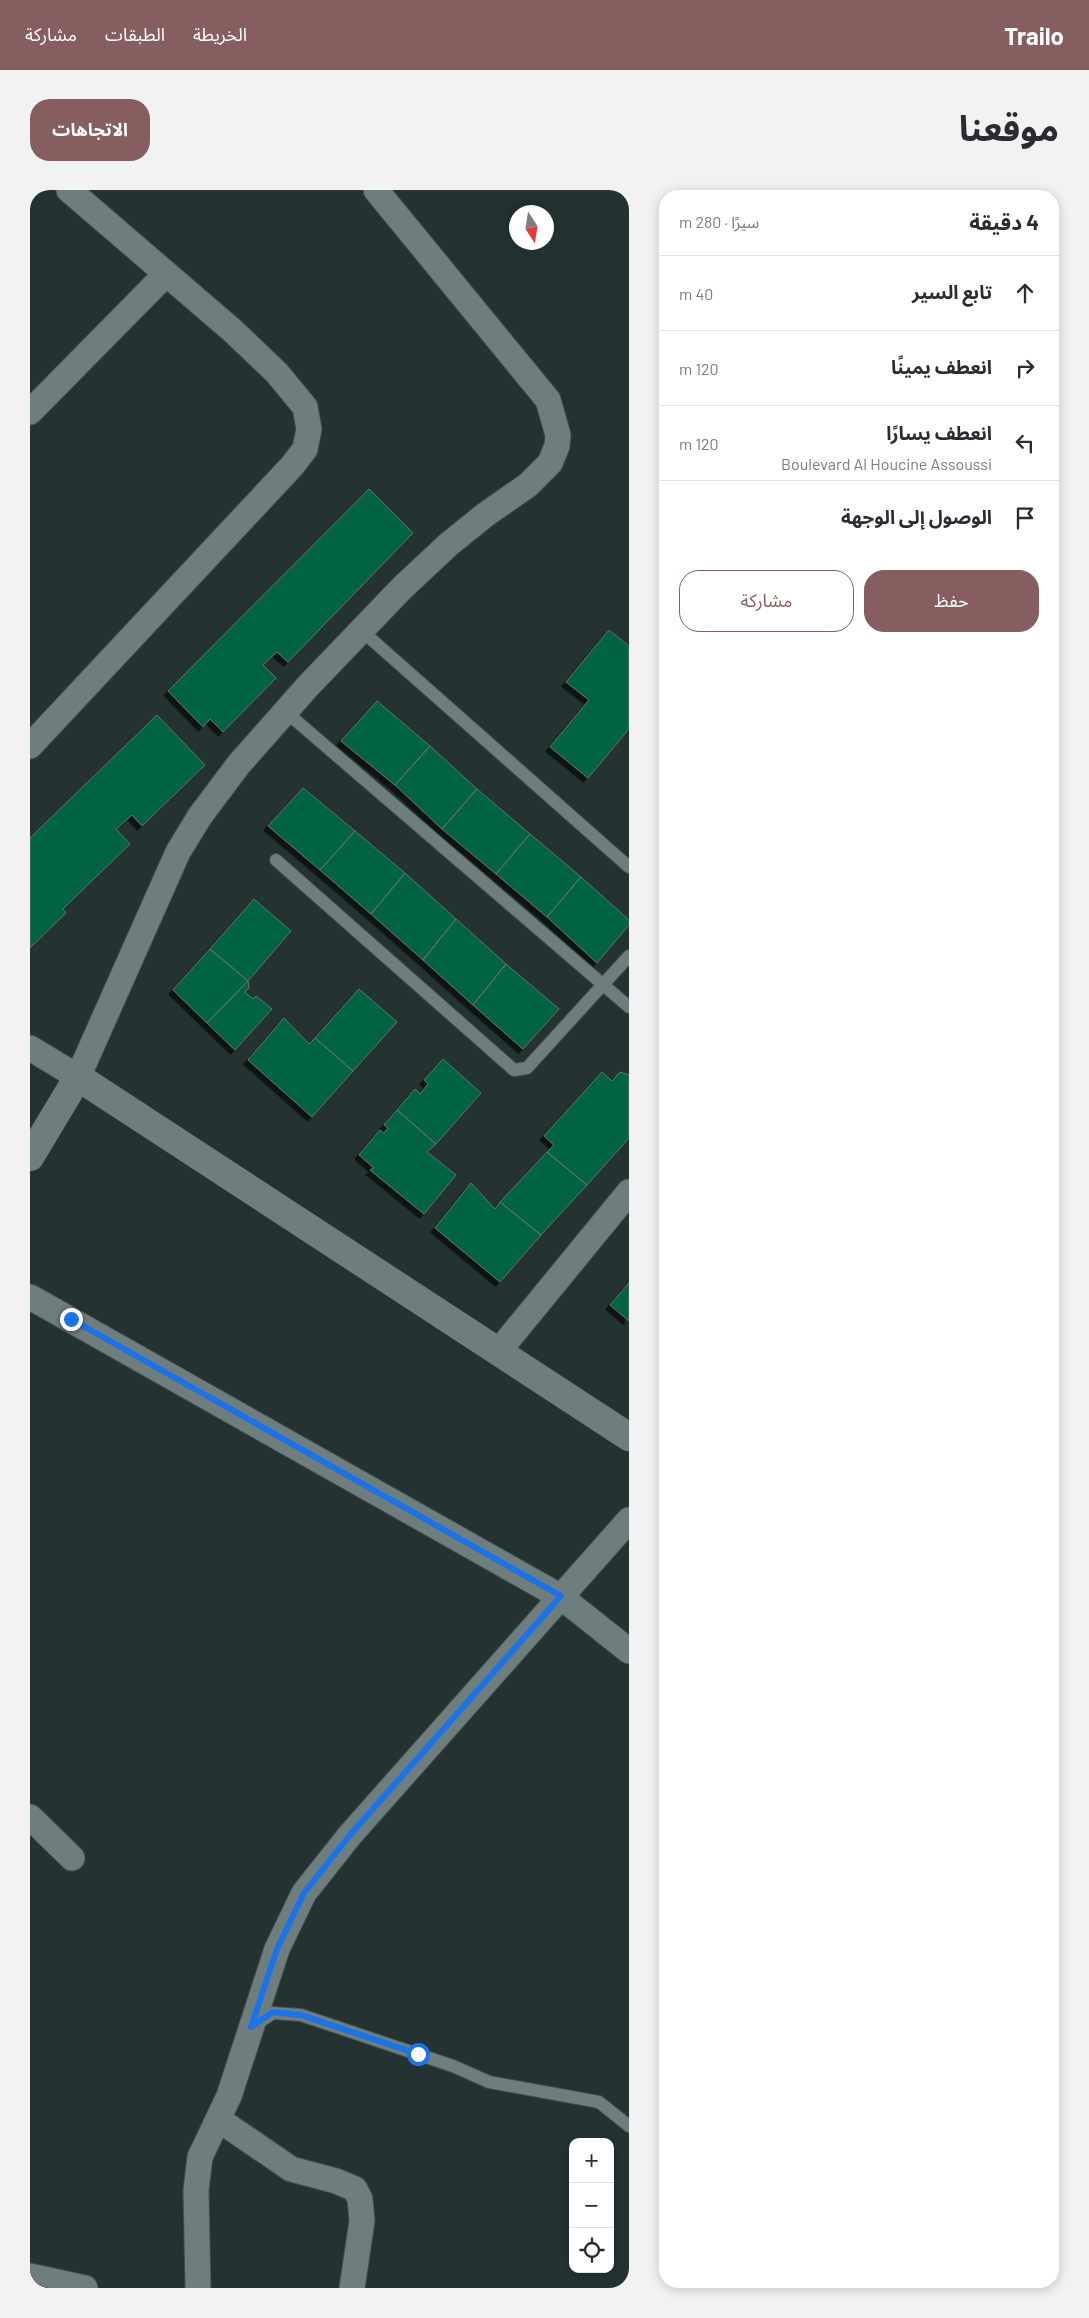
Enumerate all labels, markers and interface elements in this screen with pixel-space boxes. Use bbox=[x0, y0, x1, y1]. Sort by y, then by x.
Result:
text: Trailo bbox=[1004, 21, 1064, 50]
text: مشاركة bbox=[25, 23, 77, 45]
text: الطبقات bbox=[105, 23, 165, 45]
text: الخريطة bbox=[193, 23, 247, 45]
button: الاتجاهات bbox=[30, 99, 150, 161]
text: موقعنا bbox=[959, 106, 1059, 148]
north arrow bbox=[509, 205, 554, 250]
text: 4 دقيقة bbox=[969, 209, 1039, 234]
text: سيرًا · 280 m bbox=[679, 212, 759, 231]
icon: ahead bbox=[1011, 279, 1039, 307]
text: تابع السير bbox=[912, 280, 992, 303]
text: 40 m bbox=[679, 284, 713, 303]
icon: right bbox=[1011, 354, 1039, 382]
text: انعطف يمينًا bbox=[891, 355, 992, 378]
text: 120 m bbox=[679, 359, 719, 378]
text: انعطف يسارًا bbox=[886, 421, 992, 444]
icon: left bbox=[1011, 429, 1039, 457]
text: 120 m bbox=[679, 434, 719, 453]
text: Boulevard Al Houcine Assoussi bbox=[781, 454, 992, 473]
icon: arrive bbox=[1011, 504, 1039, 532]
text: الوصول إلى الوجهة bbox=[841, 505, 992, 528]
button: مشاركة bbox=[679, 570, 854, 632]
button: حفظ bbox=[864, 570, 1039, 632]
route end bbox=[60, 1308, 83, 1331]
route start bbox=[407, 2043, 430, 2066]
map controls bbox=[569, 2138, 614, 2273]
button: + bbox=[569, 2138, 614, 2183]
button: − bbox=[569, 2183, 614, 2228]
button: locate bbox=[569, 2228, 614, 2273]

